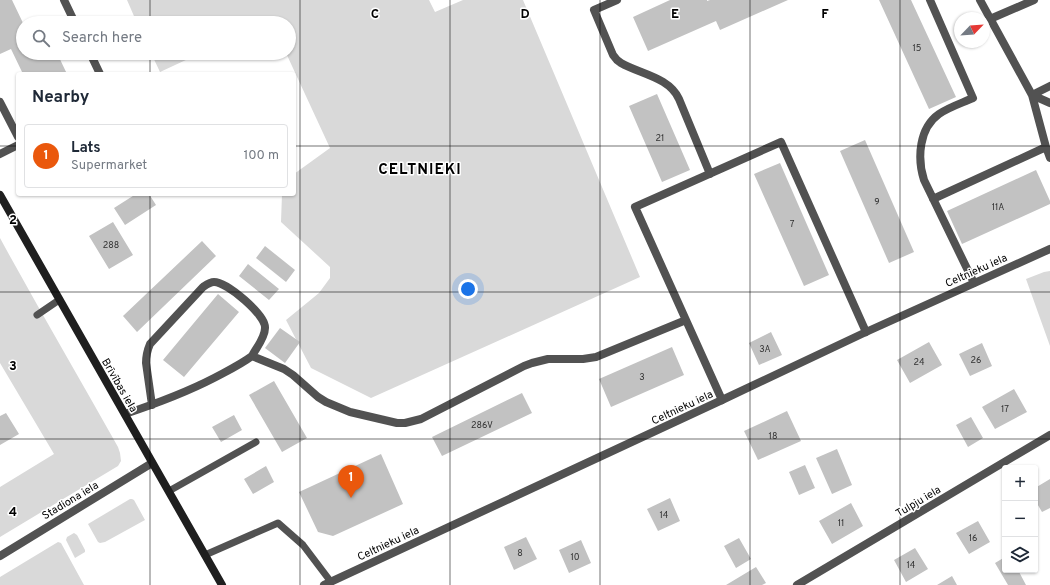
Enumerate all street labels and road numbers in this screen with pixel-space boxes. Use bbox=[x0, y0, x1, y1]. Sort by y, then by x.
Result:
street label: Celtnieku iela bbox=[943, 251, 1010, 291]
street label: Brīvības iela bbox=[98, 356, 140, 415]
street label: Celtnieku iela bbox=[649, 387, 716, 428]
street label: Stadiona iela bbox=[40, 478, 102, 523]
street label: Tulpju iela bbox=[893, 483, 944, 521]
street label: Celtnieku iela bbox=[355, 523, 422, 564]

